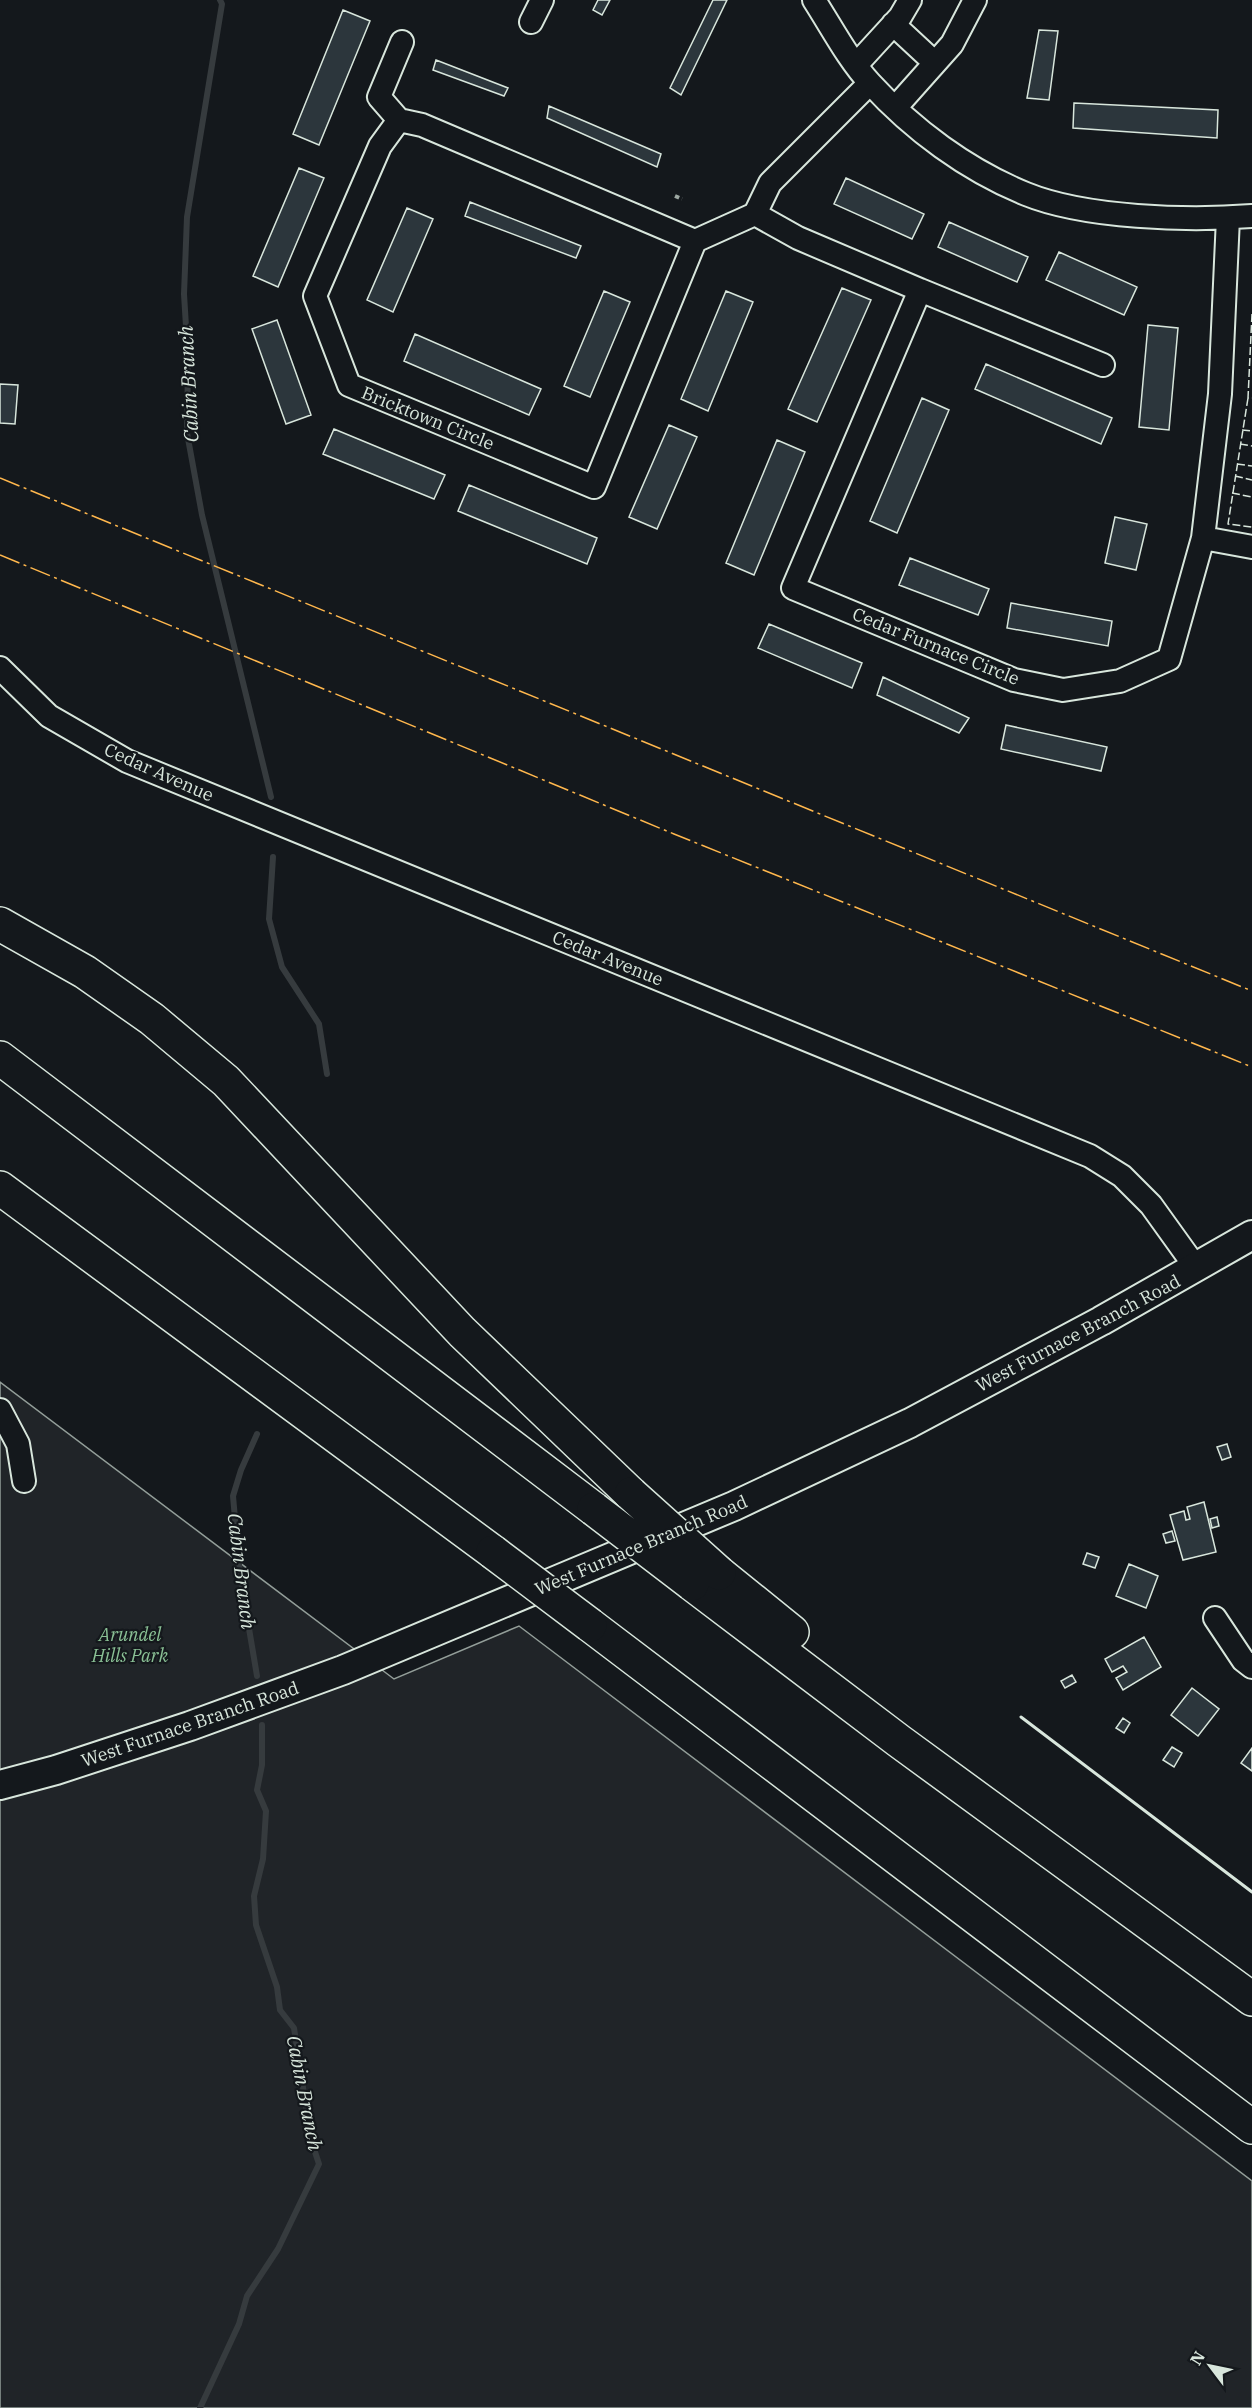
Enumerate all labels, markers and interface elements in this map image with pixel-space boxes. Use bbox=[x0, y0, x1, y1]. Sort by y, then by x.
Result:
water label: Cabin Branch bbox=[171, 325, 205, 443]
street label: Bricktown Circle bbox=[358, 381, 498, 455]
street label: Cedar Furnace Circle bbox=[849, 602, 1023, 690]
street label: Cedar Avenue bbox=[101, 738, 217, 806]
street label: Cedar Avenue bbox=[549, 925, 667, 991]
street label: West Furnace Branch Road bbox=[972, 1269, 1184, 1397]
street label: West Furnace Branch Road bbox=[531, 1490, 751, 1600]
water label: Cabin Branch bbox=[221, 1511, 263, 1631]
park label: Arundel Hills Park bbox=[91, 1623, 169, 1667]
street label: West Furnace Branch Road bbox=[78, 1676, 302, 1772]
water label: Cabin Branch bbox=[281, 2033, 329, 2153]
north arrow bbox=[1180, 2336, 1240, 2396]
text: N bbox=[1185, 2347, 1209, 2369]

